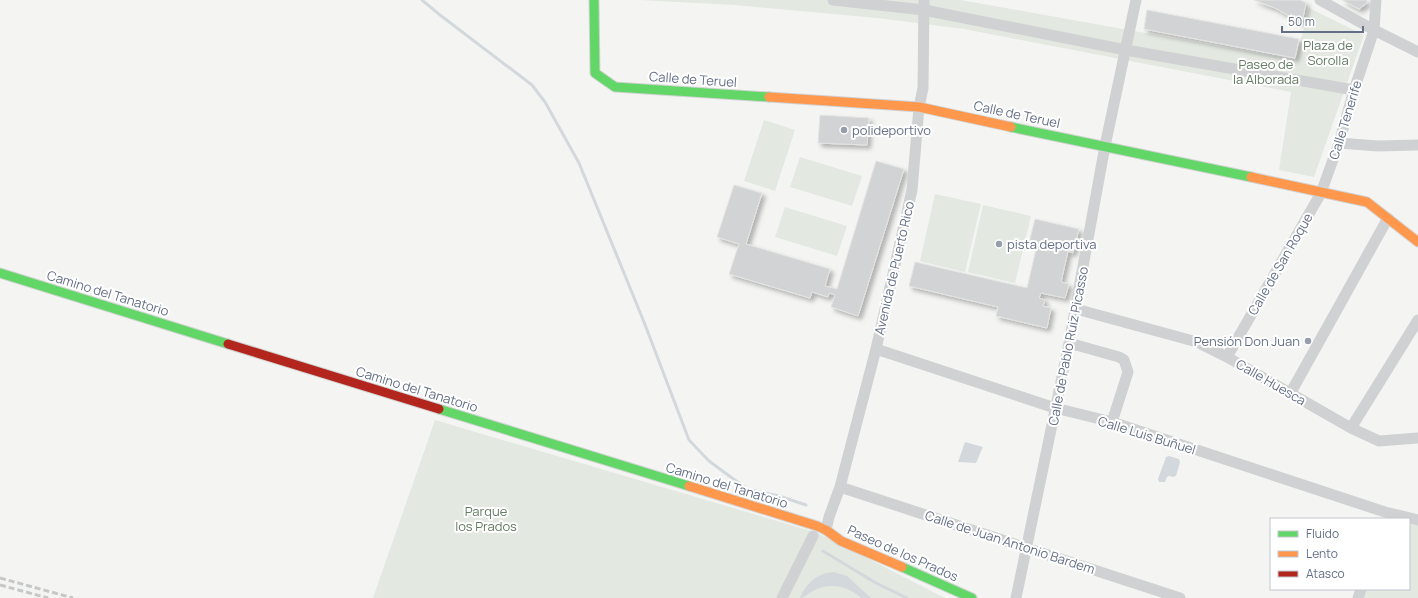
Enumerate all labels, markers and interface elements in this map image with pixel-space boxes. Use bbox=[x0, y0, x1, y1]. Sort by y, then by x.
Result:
scale bar bbox=[1282, 8, 1363, 34]
text: 50 m bbox=[1288, 13, 1315, 30]
park label: Plaza de Sorolla bbox=[1303, 36, 1353, 69]
park label: Paseo de la Alborada bbox=[1233, 55, 1299, 88]
street label: Calle de Teruel bbox=[648, 67, 738, 91]
street label: Calle Tenerife bbox=[1324, 78, 1366, 162]
street label: Calle de Teruel bbox=[972, 96, 1062, 132]
place label: polideportivo bbox=[852, 121, 931, 139]
marker: polideportivo bbox=[839, 125, 849, 135]
street label: Avenida de Puerto Rico bbox=[870, 199, 918, 337]
street label: Calle de San Roque bbox=[1243, 209, 1317, 318]
place label: pista deportiva bbox=[1007, 235, 1096, 253]
marker: pista deportiva bbox=[994, 239, 1004, 249]
street label: Calle de Pablo Ruiz Picasso bbox=[1044, 265, 1092, 427]
street label: Camino del Tanatorio bbox=[45, 266, 171, 320]
place label: Pensión Don Juan bbox=[1194, 332, 1300, 350]
marker: Pensión Don Juan bbox=[1303, 336, 1313, 346]
street label: Calle Huesca bbox=[1233, 355, 1309, 409]
street label: Camino del Tanatorio bbox=[354, 362, 480, 416]
street label: Calle Luis Buñuel bbox=[1096, 412, 1198, 458]
street label: Camino del Tanatorio bbox=[664, 458, 790, 512]
park label: Parque los Prados bbox=[455, 502, 517, 535]
street label: Calle de Juan Antonio Bardem bbox=[923, 506, 1097, 578]
legend bbox=[1270, 518, 1410, 590]
street label: Paseo de los Prados bbox=[845, 521, 961, 586]
text: Fluido bbox=[1306, 525, 1339, 542]
text: Lento bbox=[1306, 545, 1338, 562]
text: Atasco bbox=[1306, 565, 1345, 582]

